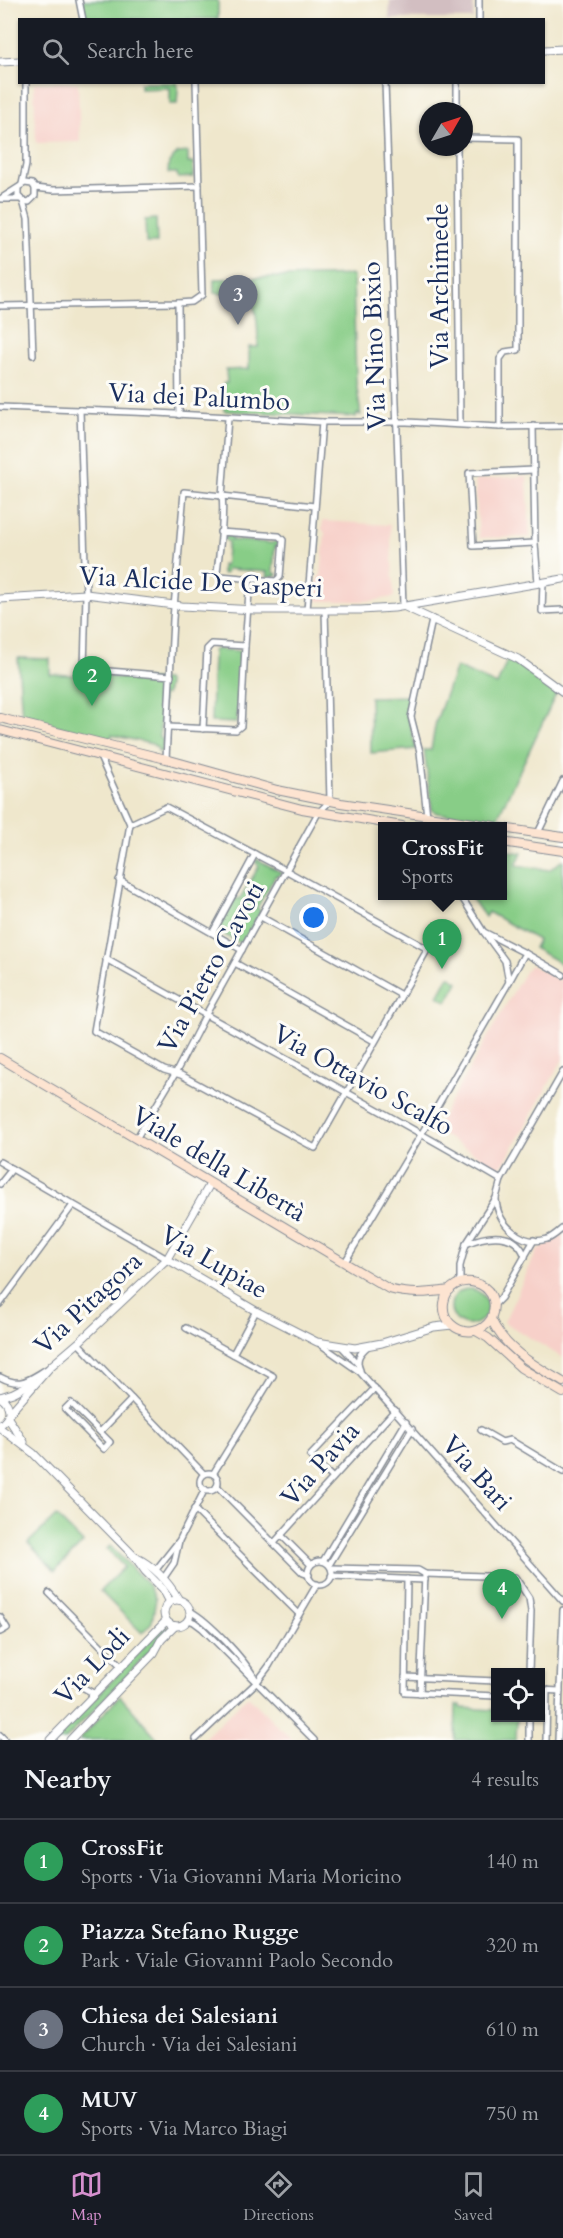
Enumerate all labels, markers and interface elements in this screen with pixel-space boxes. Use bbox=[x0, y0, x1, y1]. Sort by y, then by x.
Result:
search box bbox=[18, 18, 545, 84]
icon: search bbox=[39, 35, 72, 68]
text: Search here bbox=[87, 36, 194, 66]
north arrow bbox=[419, 102, 473, 156]
street label: Via Archimede bbox=[422, 203, 457, 369]
street label: Via Nino Bixio bbox=[354, 261, 394, 431]
pin: 3 bbox=[218, 276, 258, 325]
street label: Via dei Palumbo bbox=[107, 375, 291, 419]
street label: Via Alcide De Gasperi bbox=[78, 558, 324, 606]
pin: 2 bbox=[72, 656, 112, 706]
popup bbox=[378, 822, 507, 900]
text: CrossFit bbox=[401, 833, 484, 863]
text: Sports bbox=[401, 863, 453, 890]
street label: Via Pietro Cavoti bbox=[149, 875, 273, 1059]
your location bbox=[299, 903, 328, 932]
pin: 1 bbox=[422, 920, 462, 969]
street label: Via Ottavio Scalfo bbox=[267, 1016, 459, 1144]
street label: Viale della Libertà bbox=[125, 1098, 313, 1230]
street label: Via Lupiae bbox=[154, 1217, 274, 1307]
street label: Via Pitagora bbox=[26, 1244, 150, 1362]
street label: Via Pavia bbox=[273, 1414, 367, 1514]
street label: Via Bari bbox=[434, 1428, 520, 1518]
pin: 4 bbox=[482, 1570, 522, 1619]
street label: Via Lodi bbox=[46, 1619, 138, 1713]
map controls bbox=[491, 1668, 545, 1722]
button: locate bbox=[491, 1668, 545, 1722]
text: Nearby bbox=[24, 1762, 112, 1797]
text: 4 results bbox=[471, 1766, 539, 1793]
text: CrossFit bbox=[81, 1833, 163, 1863]
text: 1 bbox=[38, 1848, 49, 1875]
text: 140 m bbox=[486, 1848, 539, 1875]
text: Sports · Via Giovanni Maria Moricino bbox=[81, 1863, 402, 1890]
text: Piazza Stefano Rugge bbox=[81, 1917, 299, 1947]
text: 2 bbox=[38, 1932, 49, 1959]
text: 320 m bbox=[486, 1932, 539, 1959]
text: Park · Viale Giovanni Paolo Secondo bbox=[81, 1947, 393, 1974]
text: Chiesa dei Salesiani bbox=[81, 2001, 278, 2031]
text: 3 bbox=[38, 2016, 49, 2043]
text: 610 m bbox=[486, 2016, 539, 2043]
text: Church · Via dei Salesiani bbox=[81, 2031, 297, 2058]
text: MUV bbox=[81, 2085, 137, 2115]
text: 4 bbox=[38, 2100, 49, 2127]
text: 750 m bbox=[486, 2100, 539, 2127]
text: Sports · Via Marco Biagi bbox=[81, 2115, 288, 2142]
tab: Map bbox=[70, 2168, 103, 2226]
tab: Directions bbox=[243, 2168, 314, 2226]
tab: Saved bbox=[454, 2168, 493, 2226]

